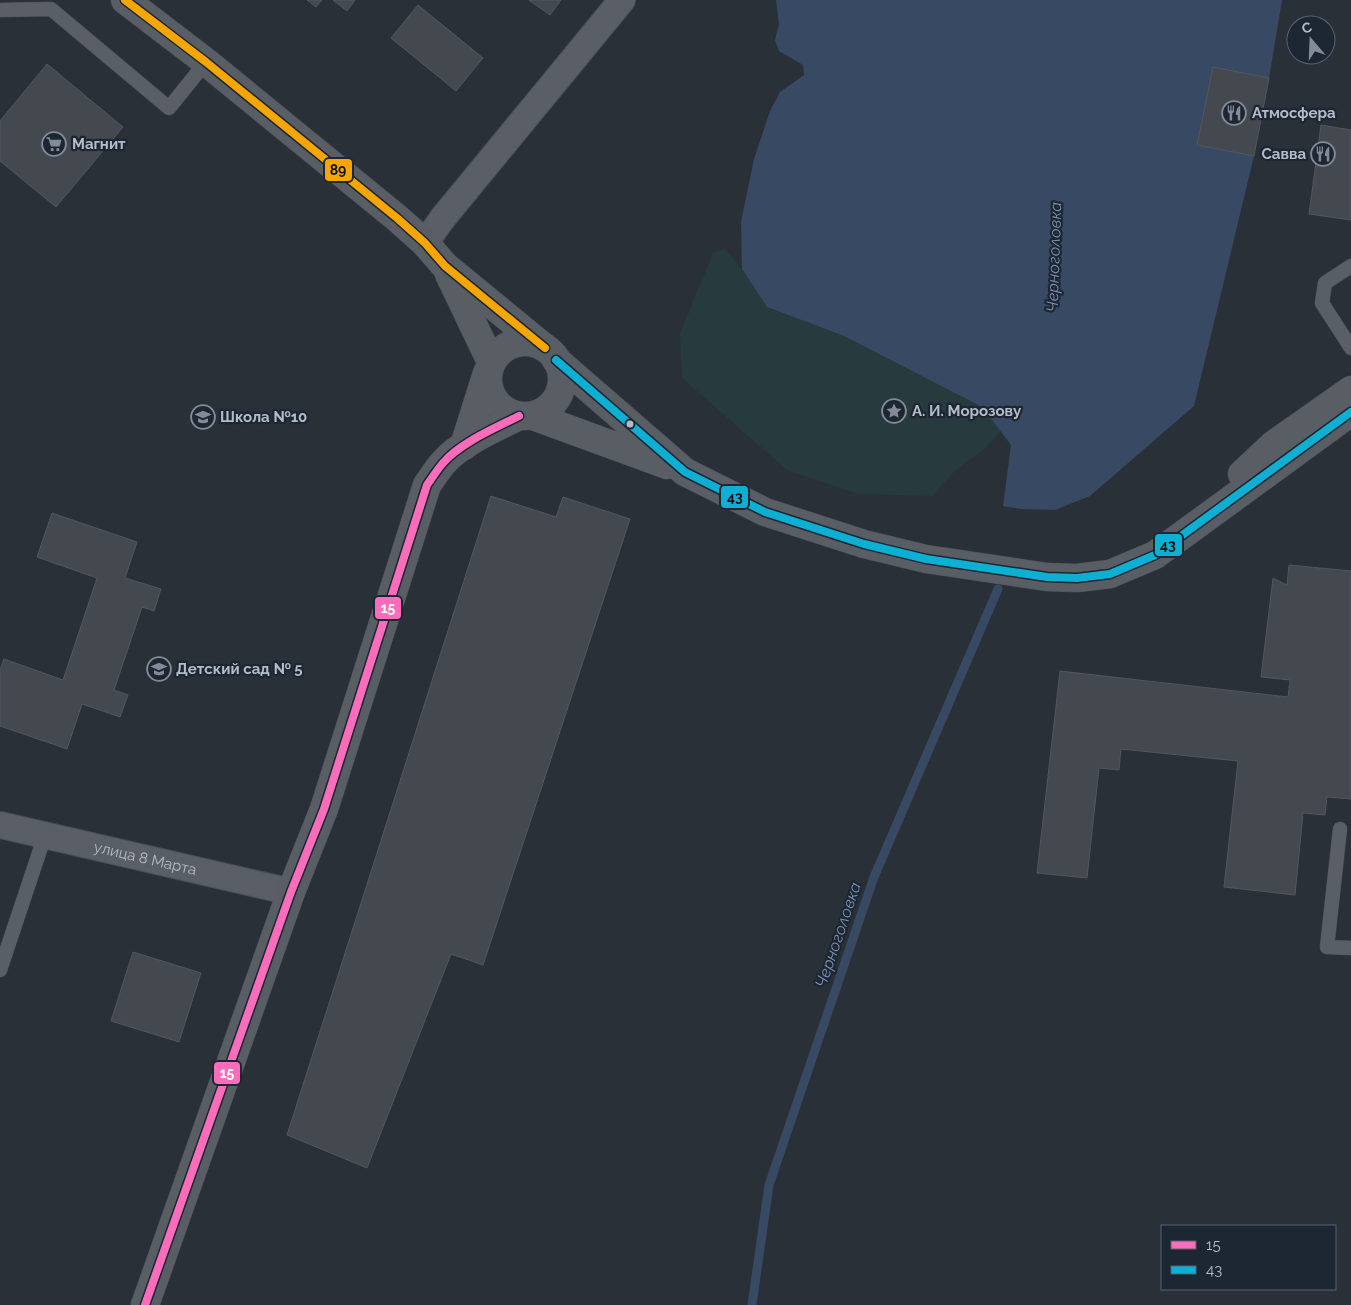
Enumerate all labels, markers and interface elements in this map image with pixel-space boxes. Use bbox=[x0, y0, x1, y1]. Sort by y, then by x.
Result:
north arrow bbox=[1286, 15, 1336, 65]
text: С bbox=[1300, 18, 1314, 37]
restaurant icon: Атмосфера bbox=[1221, 100, 1247, 126]
place label: Атмосфера bbox=[1252, 104, 1336, 122]
supermarket icon: Магнит bbox=[41, 131, 67, 157]
place label: Магнит bbox=[72, 135, 126, 153]
restaurant icon: Савва bbox=[1310, 141, 1336, 167]
place label: Савва bbox=[1262, 145, 1306, 163]
line badge: 89 bbox=[324, 158, 353, 182]
text: 89 bbox=[330, 162, 346, 178]
water label: Черноголовка bbox=[1043, 201, 1065, 312]
place icon: А. И. Морозову bbox=[881, 398, 907, 424]
place label: А. И. Морозову bbox=[912, 402, 1022, 420]
school or university icon: Школа №10 bbox=[190, 404, 216, 430]
place label: Школа №10 bbox=[220, 408, 307, 426]
unlabelled marker bbox=[625, 419, 635, 429]
line badge: 43 bbox=[720, 485, 749, 509]
text: 43 bbox=[727, 489, 743, 505]
line badge: 43 bbox=[1154, 533, 1183, 557]
text: 43 bbox=[1160, 537, 1176, 553]
line badge: 15 bbox=[374, 596, 402, 620]
text: 15 bbox=[381, 600, 396, 616]
school or university icon: Детский сад № 5 bbox=[146, 656, 172, 682]
place label: Детский сад № 5 bbox=[176, 660, 303, 678]
street label: улица 8 Марта bbox=[92, 838, 198, 879]
water label: Черноголовка bbox=[811, 880, 865, 990]
line badge: 15 bbox=[213, 1061, 241, 1085]
text: 15 bbox=[220, 1065, 235, 1081]
legend bbox=[1161, 1225, 1336, 1290]
text: 15 bbox=[1206, 1236, 1221, 1254]
text: 43 bbox=[1206, 1261, 1222, 1279]

